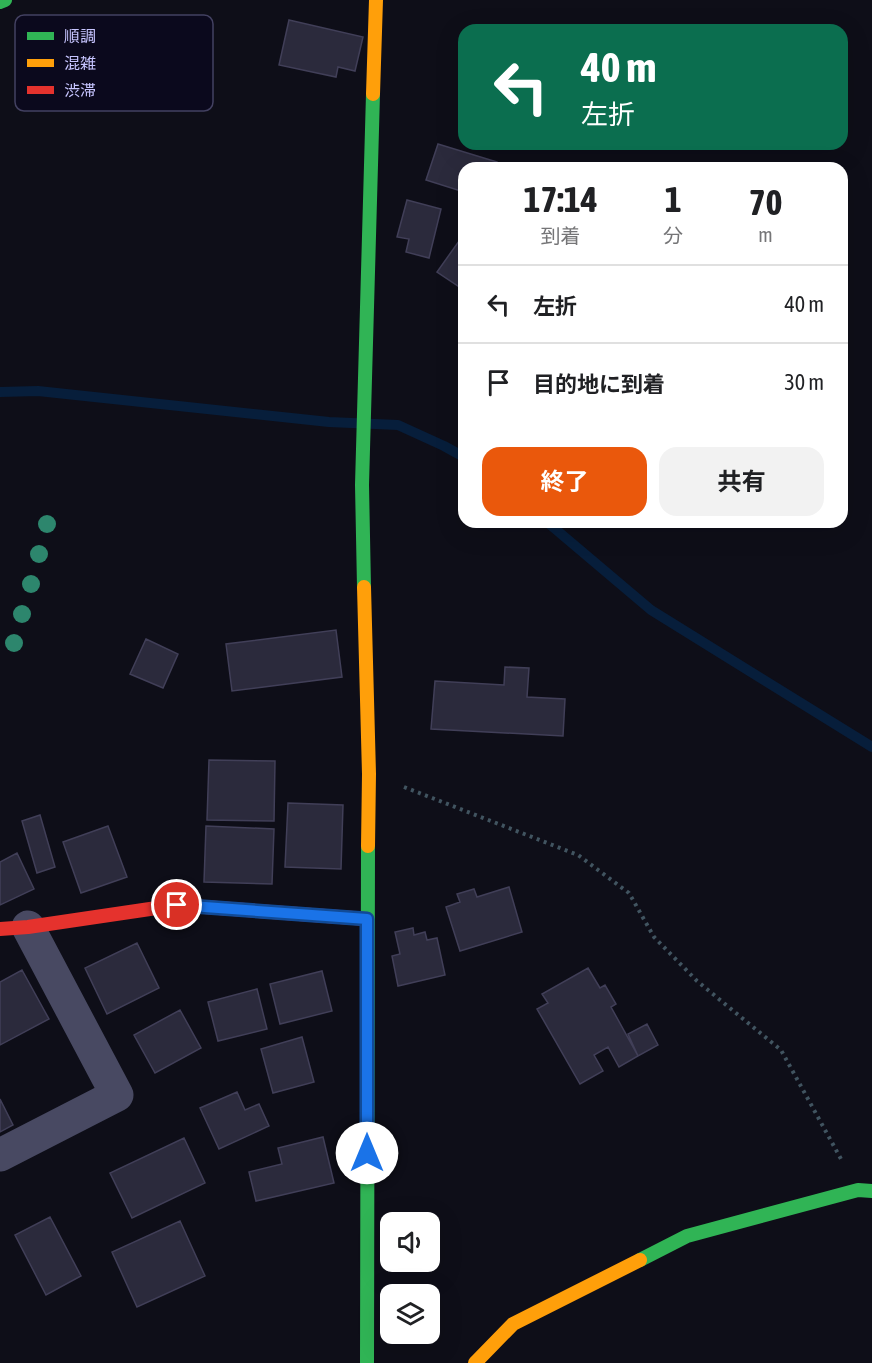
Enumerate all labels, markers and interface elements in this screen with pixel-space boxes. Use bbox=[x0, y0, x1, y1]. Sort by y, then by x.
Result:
legend bbox=[15, 15, 213, 111]
text: 順調 bbox=[64, 27, 96, 45]
text: 40 m bbox=[581, 43, 656, 91]
icon: left bbox=[482, 48, 560, 126]
text: 混雑 bbox=[64, 54, 96, 72]
text: 渋滞 bbox=[64, 81, 96, 99]
text: 左折 bbox=[581, 99, 635, 130]
text: 17:14 bbox=[524, 178, 598, 220]
text: 1 bbox=[665, 178, 682, 220]
text: 70 bbox=[749, 181, 782, 223]
text: m bbox=[758, 223, 773, 246]
text: 到着 bbox=[541, 224, 581, 247]
text: 分 bbox=[663, 224, 683, 247]
icon: left bbox=[482, 288, 515, 321]
text: 40 m bbox=[784, 291, 824, 317]
text: 左折 bbox=[533, 293, 577, 319]
icon: arrive bbox=[482, 366, 515, 399]
text: 30 m bbox=[784, 369, 824, 395]
text: 目的地に到着 bbox=[533, 371, 665, 397]
button: 終了 bbox=[482, 447, 647, 516]
button: 共有 bbox=[659, 447, 824, 516]
pin bbox=[151, 879, 202, 930]
icon: arrive bbox=[160, 888, 193, 921]
position arrow bbox=[335, 1121, 399, 1185]
map controls bbox=[380, 1212, 440, 1344]
button: sound bbox=[380, 1212, 440, 1272]
button: layers bbox=[380, 1284, 440, 1344]

